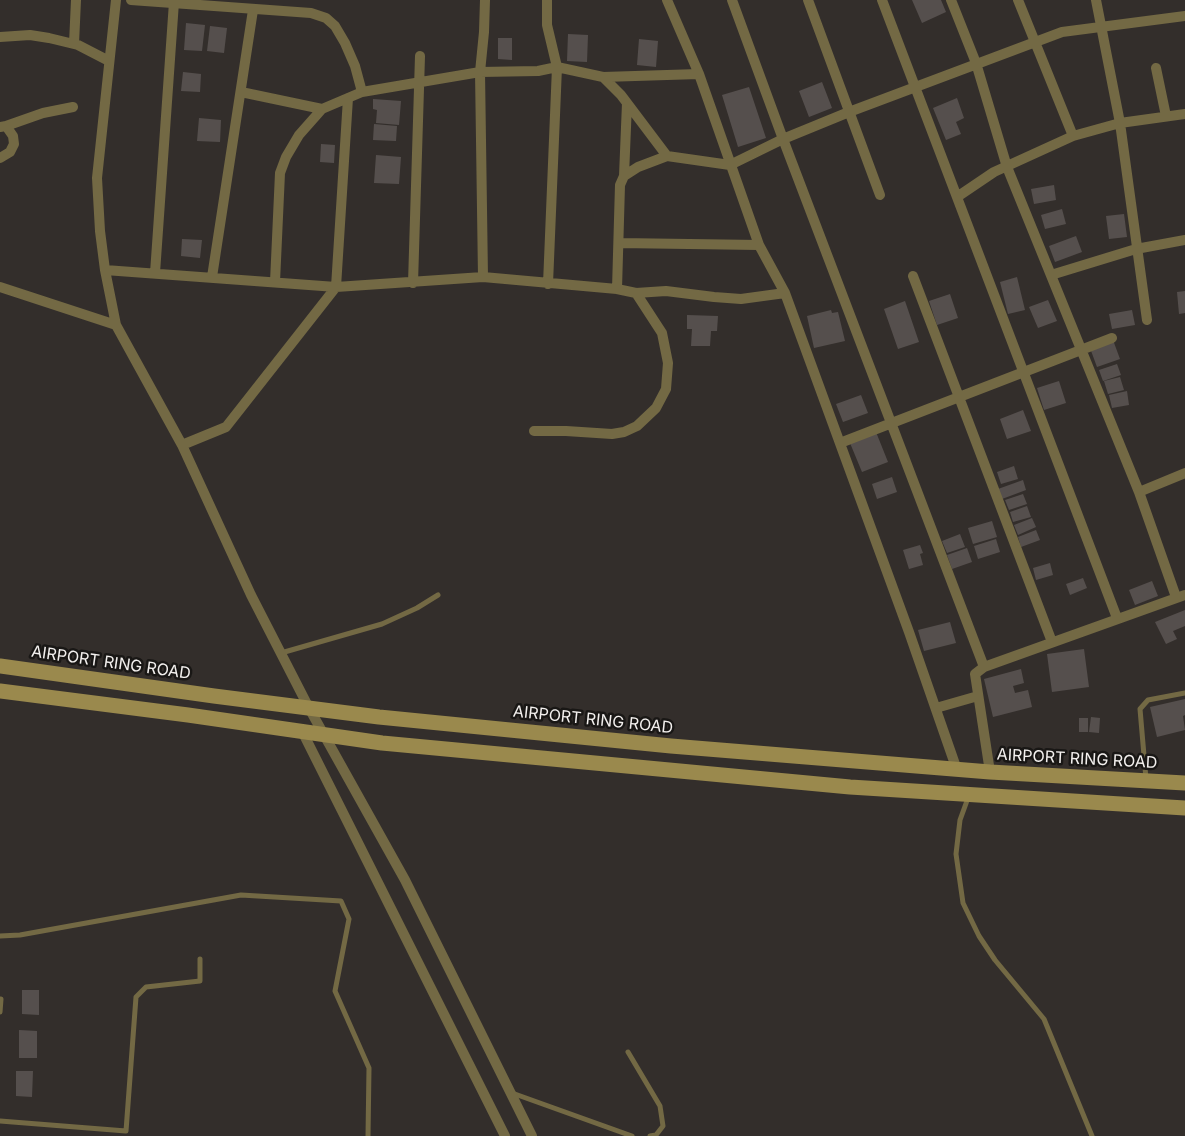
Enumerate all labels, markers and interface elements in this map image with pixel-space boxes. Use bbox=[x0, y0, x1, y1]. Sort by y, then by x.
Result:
street label: AIRPORT RING ROAD bbox=[30, 642, 192, 684]
street label: AIRPORT RING ROAD bbox=[512, 702, 674, 738]
street label: AIRPORT RING ROAD bbox=[996, 745, 1158, 773]

